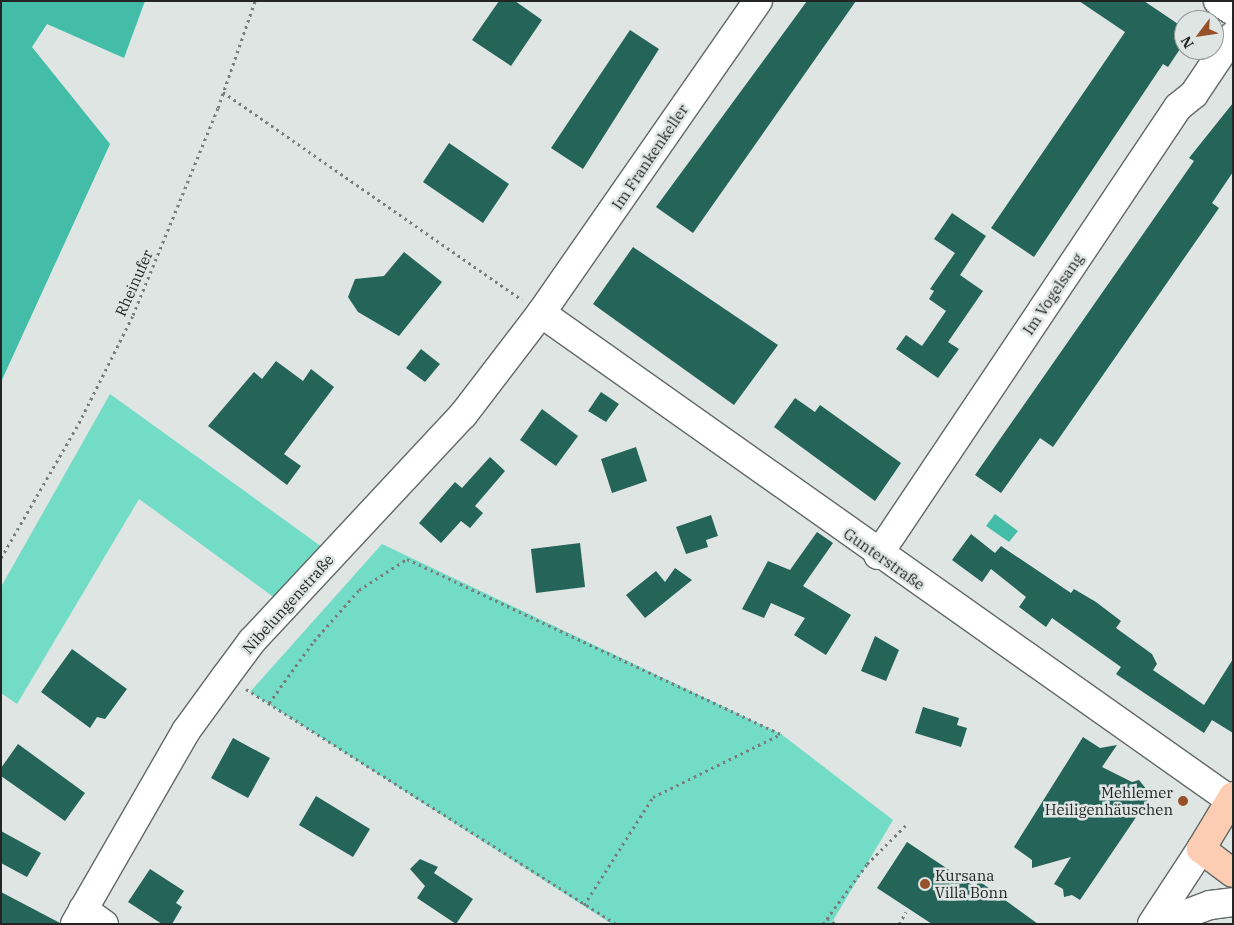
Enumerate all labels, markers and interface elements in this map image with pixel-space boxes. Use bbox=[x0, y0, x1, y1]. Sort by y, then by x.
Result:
north arrow bbox=[1174, 10, 1224, 60]
text: N bbox=[1176, 33, 1198, 52]
street label: Im Frankenkeller bbox=[608, 101, 692, 213]
street label: Rheinufer bbox=[111, 247, 157, 319]
street label: Im Vogelsang bbox=[1019, 250, 1087, 338]
street label: Gunterstraße bbox=[840, 524, 928, 594]
street label: Nibelungenstraße bbox=[239, 551, 337, 657]
place label: Mehlemer Heiligenhäuschen bbox=[1045, 783, 1173, 818]
marker: Mehlemer Heiligenhäuschen bbox=[1177, 795, 1189, 807]
place label: Kursana Villa Bonn bbox=[935, 866, 1008, 901]
marker: Kursana Villa Bonn bbox=[919, 878, 931, 890]

